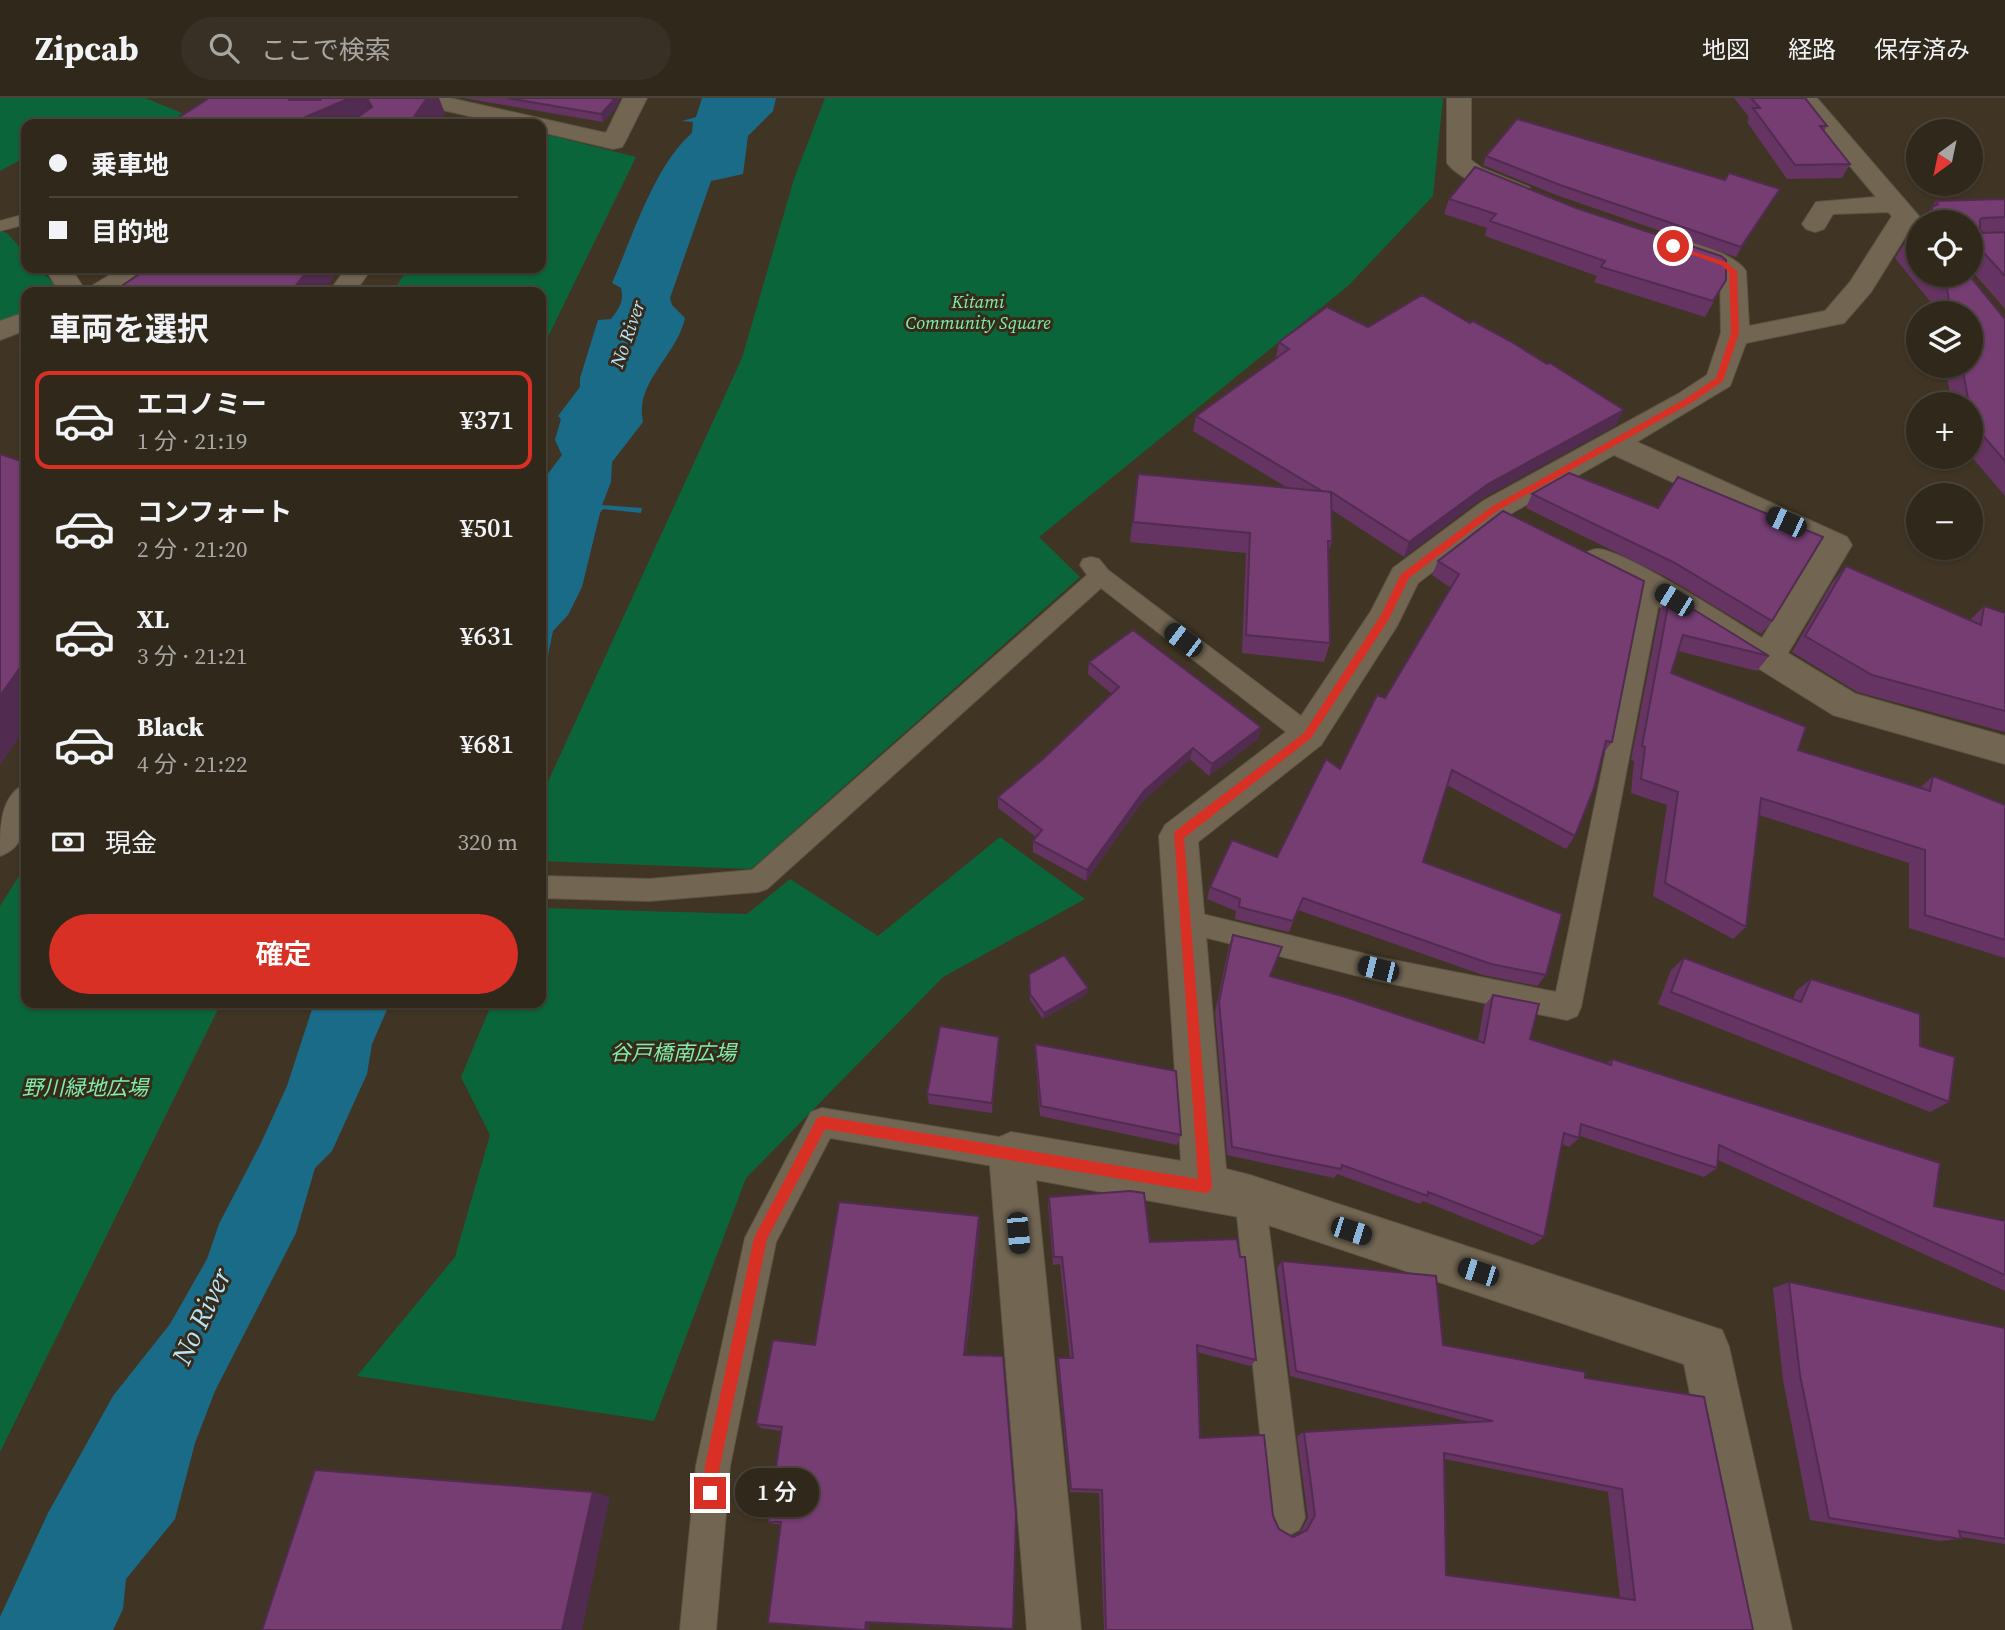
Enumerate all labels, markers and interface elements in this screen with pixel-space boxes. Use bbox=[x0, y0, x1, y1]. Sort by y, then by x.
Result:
search box bbox=[181, 17, 671, 80]
text: Zipcab bbox=[35, 26, 139, 71]
icon: search bbox=[205, 29, 243, 67]
text: ここで検索 bbox=[261, 32, 391, 68]
text: 地図 bbox=[1702, 33, 1750, 66]
text: 経路 bbox=[1788, 33, 1836, 66]
text: 保存済み bbox=[1874, 33, 1970, 66]
north arrow bbox=[1906, 119, 1983, 196]
map controls bbox=[1906, 119, 1983, 560]
text: 乗車地 bbox=[91, 147, 169, 183]
button: locate bbox=[1906, 210, 1983, 287]
text: 目的地 bbox=[91, 214, 169, 250]
route start bbox=[1657, 230, 1689, 262]
park label: Kitami Community Square bbox=[906, 289, 1051, 335]
water label: No River bbox=[603, 296, 651, 372]
button: layers bbox=[1906, 301, 1983, 378]
text: 車両を選択 bbox=[49, 307, 209, 351]
text: エコノミー bbox=[137, 386, 267, 422]
icon: car bbox=[53, 389, 116, 452]
button: + bbox=[1906, 392, 1983, 469]
text: ¥371 bbox=[460, 402, 514, 438]
text: 1 分 · 21:19 bbox=[137, 425, 247, 457]
button: − bbox=[1906, 483, 1983, 560]
text: コンフォート bbox=[137, 494, 292, 530]
icon: car bbox=[53, 497, 116, 560]
car bbox=[1763, 504, 1810, 540]
text: ¥501 bbox=[460, 510, 514, 546]
text: 2 分 · 21:20 bbox=[137, 533, 247, 565]
car bbox=[1651, 580, 1698, 620]
text: XL bbox=[137, 601, 169, 637]
icon: car bbox=[53, 605, 116, 668]
text: ¥631 bbox=[460, 618, 514, 654]
car bbox=[1160, 619, 1207, 661]
text: 3 分 · 21:21 bbox=[137, 640, 247, 672]
text: Black bbox=[137, 709, 204, 745]
icon: car bbox=[53, 713, 116, 776]
text: ¥681 bbox=[460, 726, 514, 762]
text: 4 分 · 21:22 bbox=[137, 748, 247, 780]
icon: cash bbox=[49, 823, 87, 861]
text: 現金 bbox=[105, 825, 157, 861]
text: 320 m bbox=[457, 826, 518, 858]
button: 確定 bbox=[49, 914, 518, 994]
car bbox=[1356, 954, 1401, 984]
park label: 谷戸橋南広場 bbox=[610, 1038, 738, 1067]
park label: 野川緑地広場 bbox=[22, 1073, 150, 1102]
car bbox=[1006, 1211, 1031, 1255]
car bbox=[1328, 1215, 1375, 1247]
car bbox=[1455, 1256, 1502, 1288]
water label: No River bbox=[162, 1261, 240, 1371]
callout: 1 分 bbox=[734, 1468, 818, 1518]
text: 1 分 bbox=[757, 1476, 797, 1508]
route end bbox=[694, 1477, 726, 1509]

